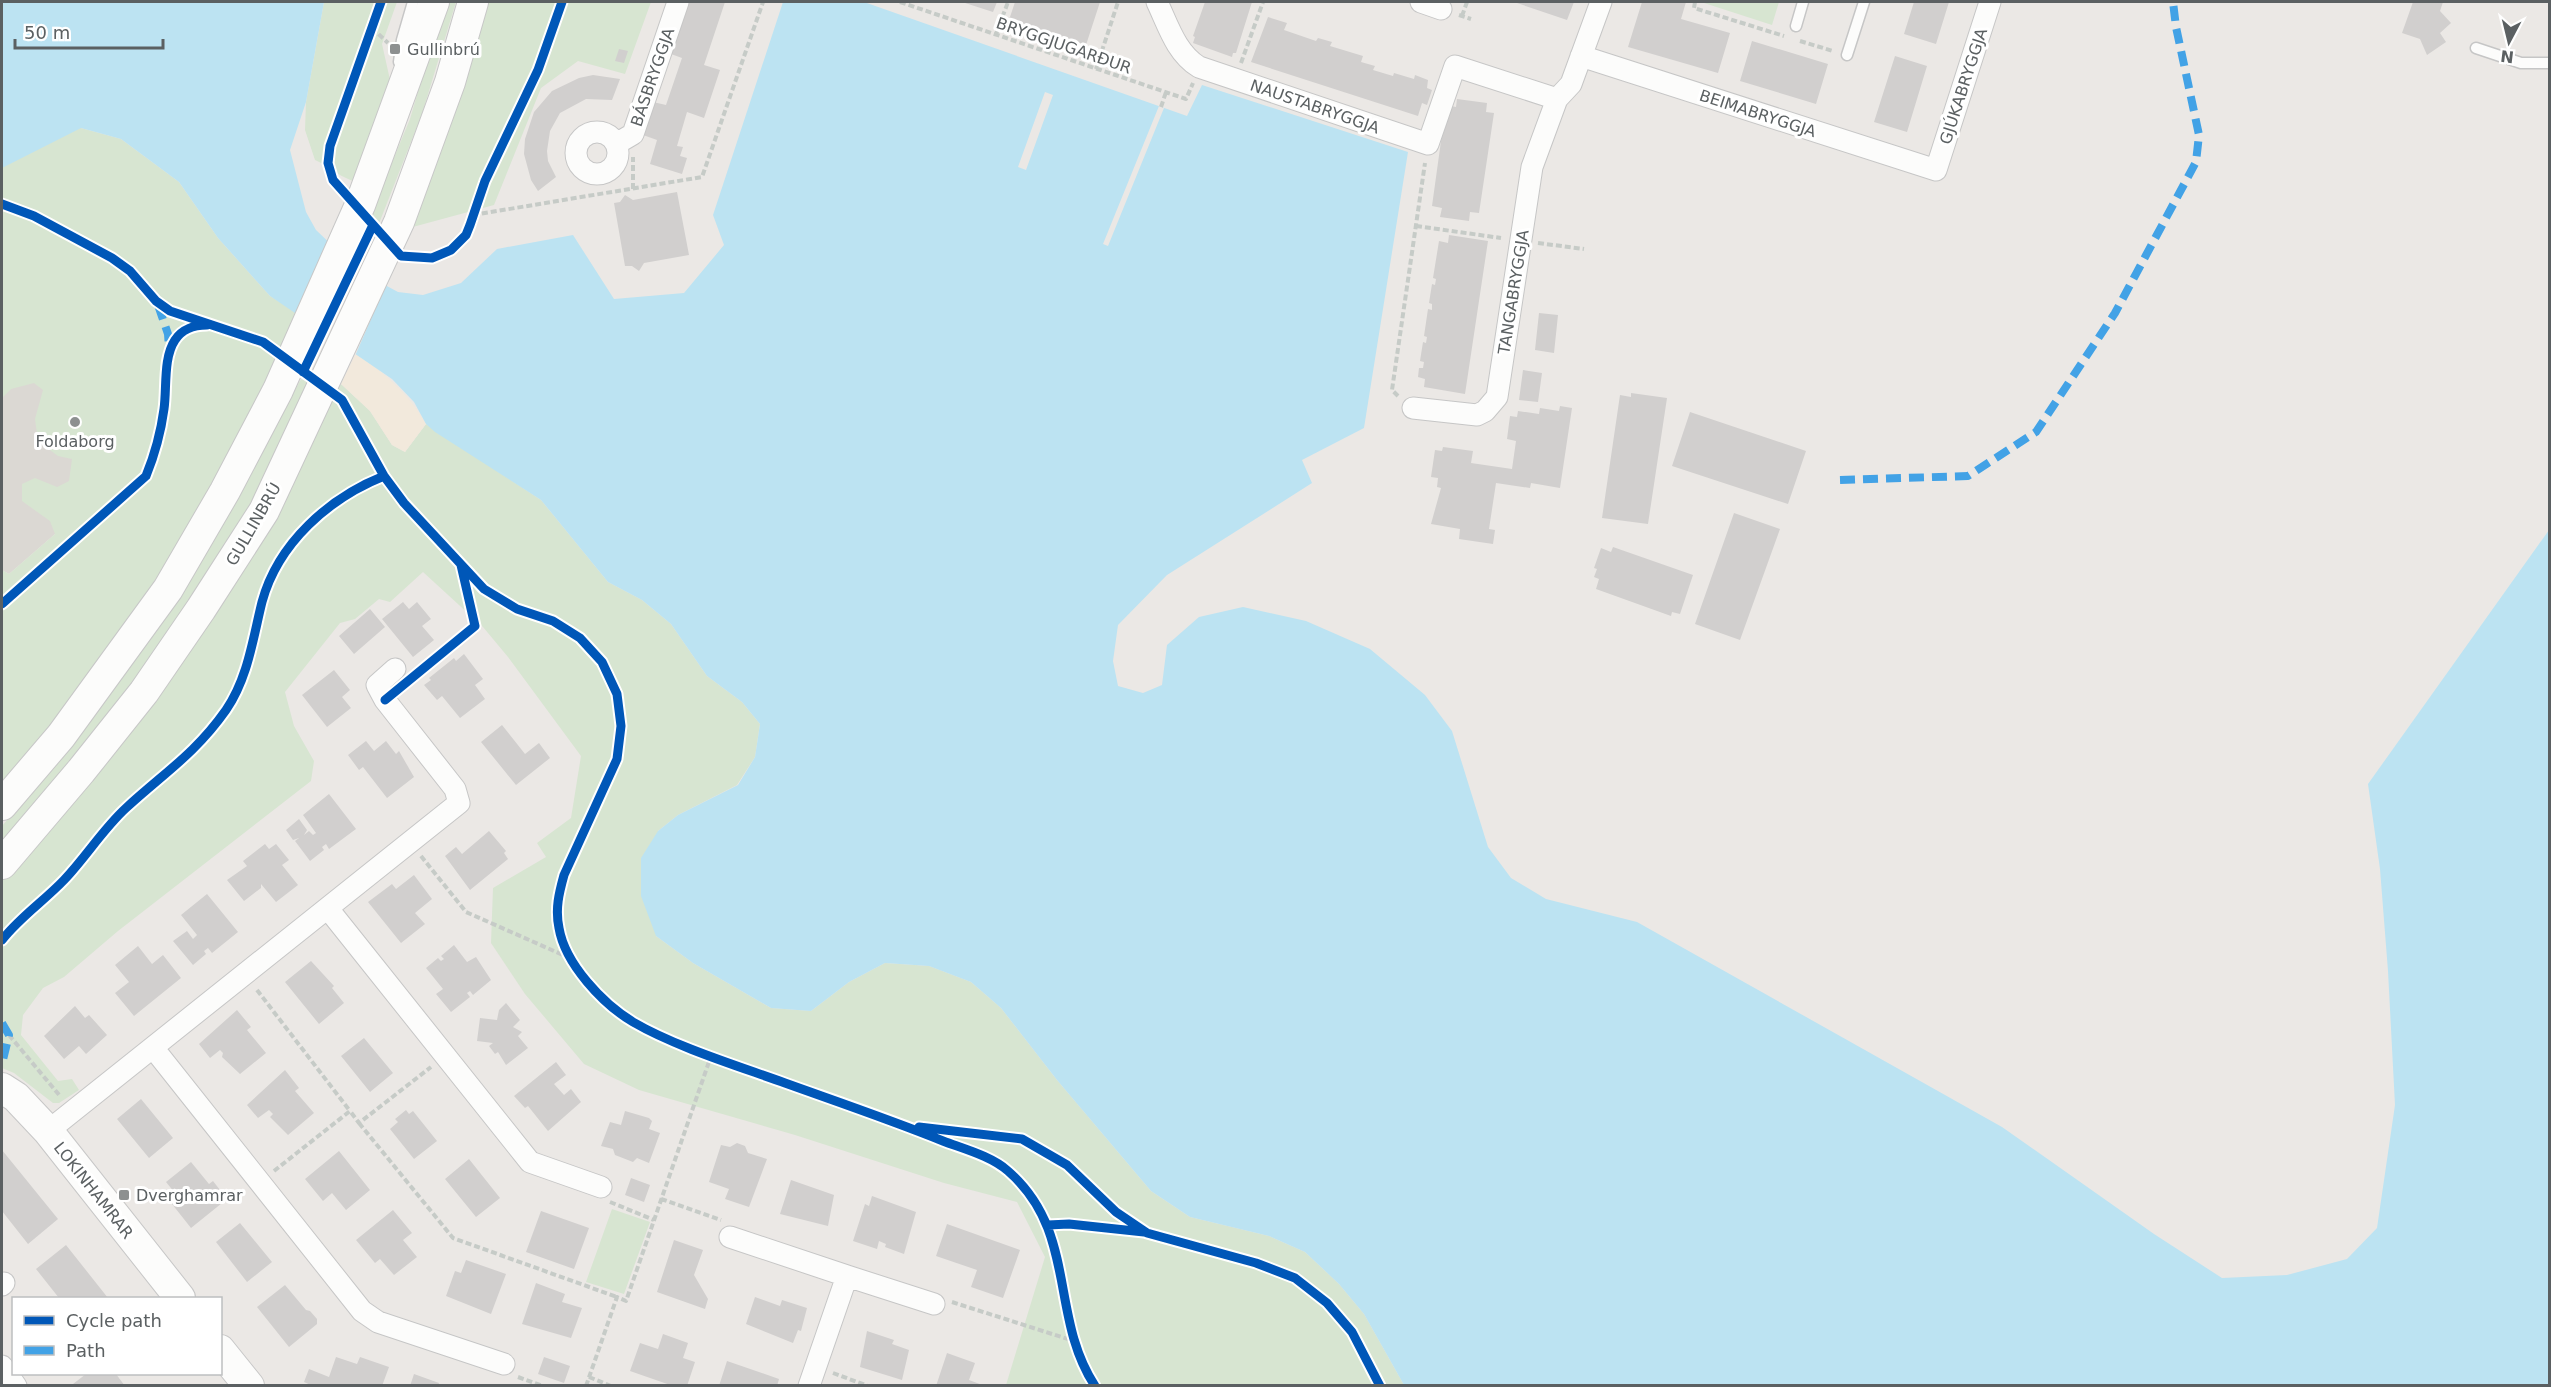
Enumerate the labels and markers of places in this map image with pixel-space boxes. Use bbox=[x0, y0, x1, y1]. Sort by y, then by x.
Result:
place label: Gullinbrú bbox=[407, 40, 480, 59]
marker: Gullinbrú bbox=[388, 42, 402, 56]
marker: Foldaborg bbox=[68, 415, 82, 429]
place label: Foldaborg bbox=[35, 432, 115, 451]
place label: Dverghamrar bbox=[136, 1186, 243, 1205]
marker: Dverghamrar bbox=[117, 1188, 131, 1202]

